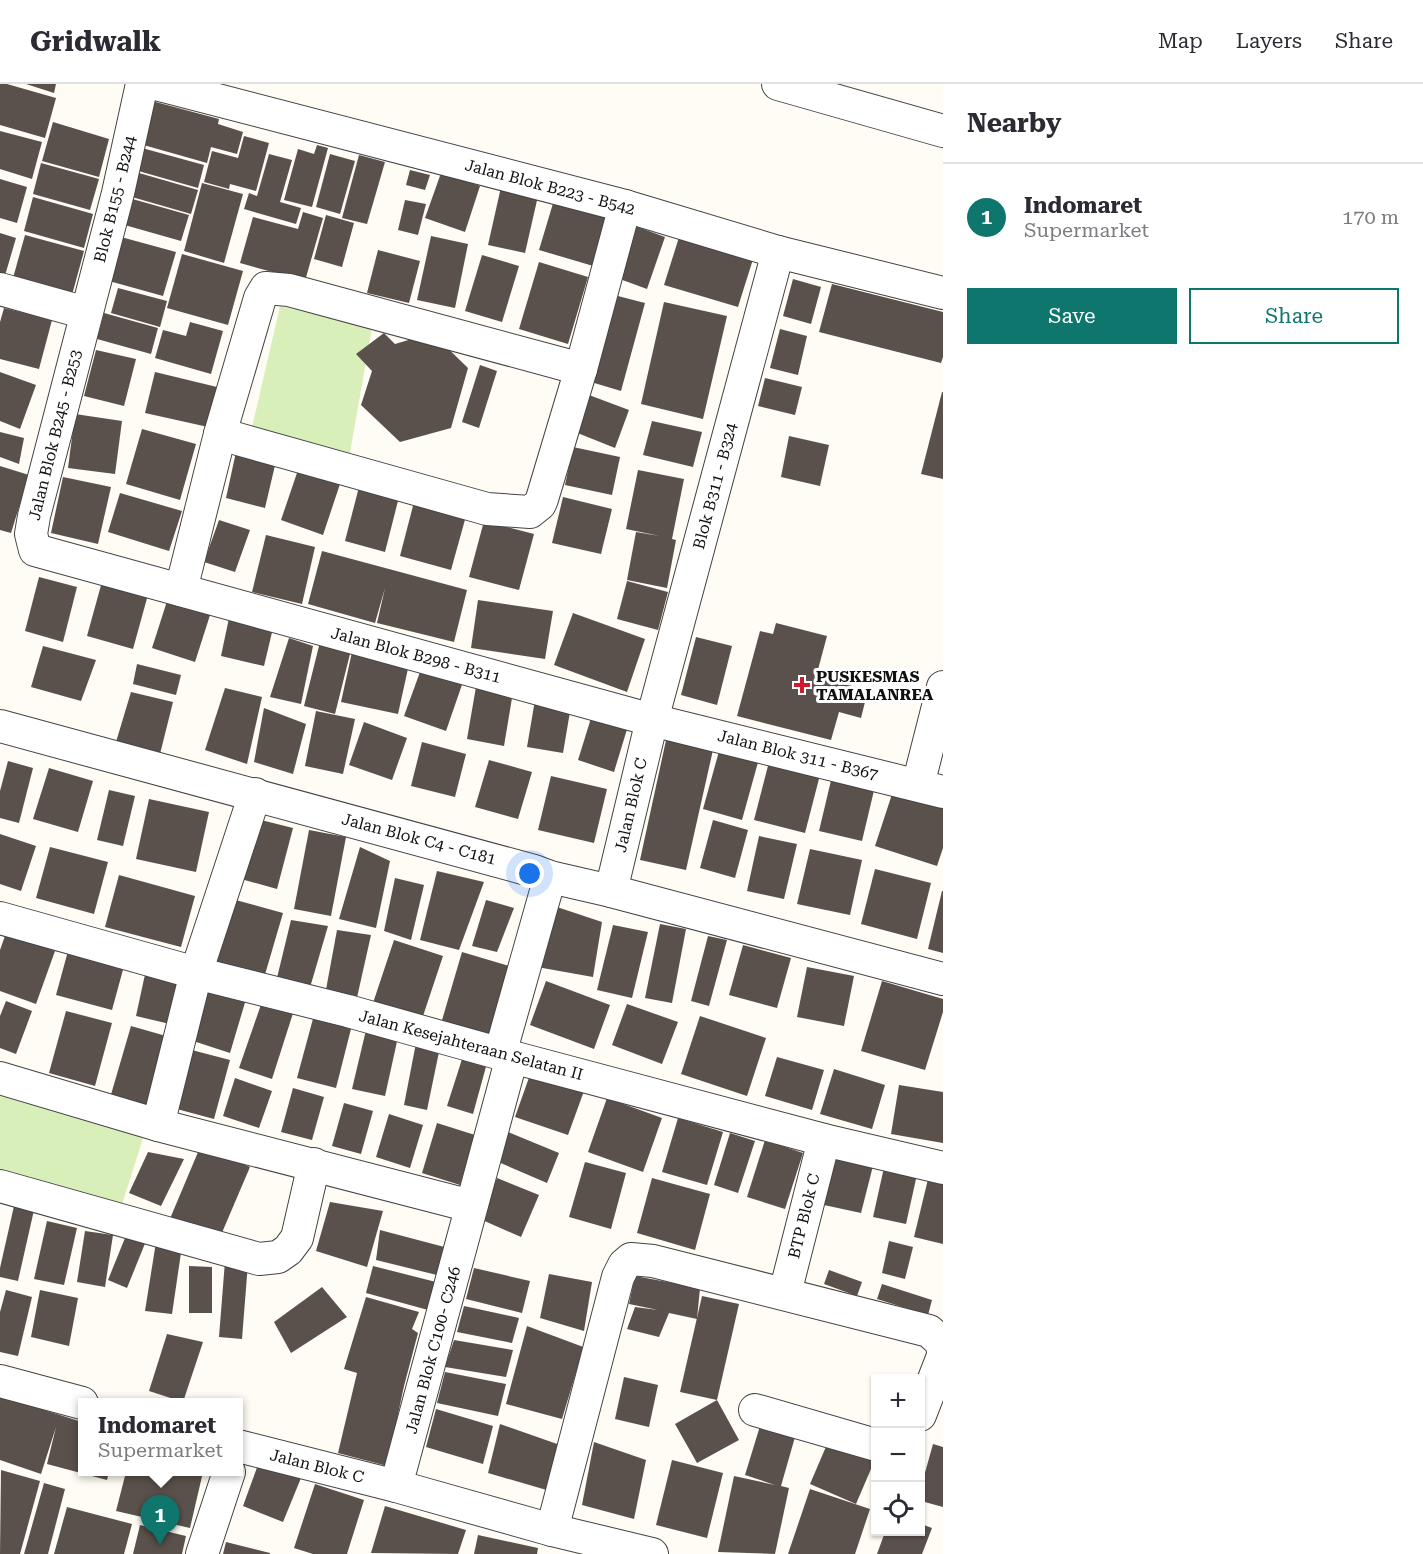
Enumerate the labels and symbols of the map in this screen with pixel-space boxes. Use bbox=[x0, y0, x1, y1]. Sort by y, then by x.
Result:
street label: Blok B155 - B244 bbox=[90, 134, 140, 264]
street label: Jalan Blok B223 - B542 bbox=[463, 155, 637, 219]
street label: Jalan Blok B245 - B253 bbox=[25, 348, 85, 522]
street label: Blok B311 - B324 bbox=[689, 421, 741, 551]
street label: Jalan Blok B298 - B311 bbox=[329, 623, 503, 687]
place label: PUSKESMAS TAMALANREA bbox=[816, 667, 934, 704]
marker: PUSKESMAS TAMALANREA bbox=[793, 676, 811, 694]
street label: Jalan Blok 311 - B367 bbox=[716, 726, 880, 784]
street label: Jalan Blok C bbox=[611, 756, 651, 854]
street label: Jalan Blok C4 - C181 bbox=[340, 809, 498, 869]
your location bbox=[515, 859, 544, 888]
street label: Jalan Kesejahteraan Selatan II bbox=[357, 1006, 585, 1084]
street label: BTP Blok C bbox=[784, 1172, 824, 1260]
street label: Jalan Blok C100- C246 bbox=[401, 1264, 465, 1436]
street label: Jalan Blok C bbox=[268, 1445, 366, 1487]
pin: 1 bbox=[140, 1496, 180, 1545]

